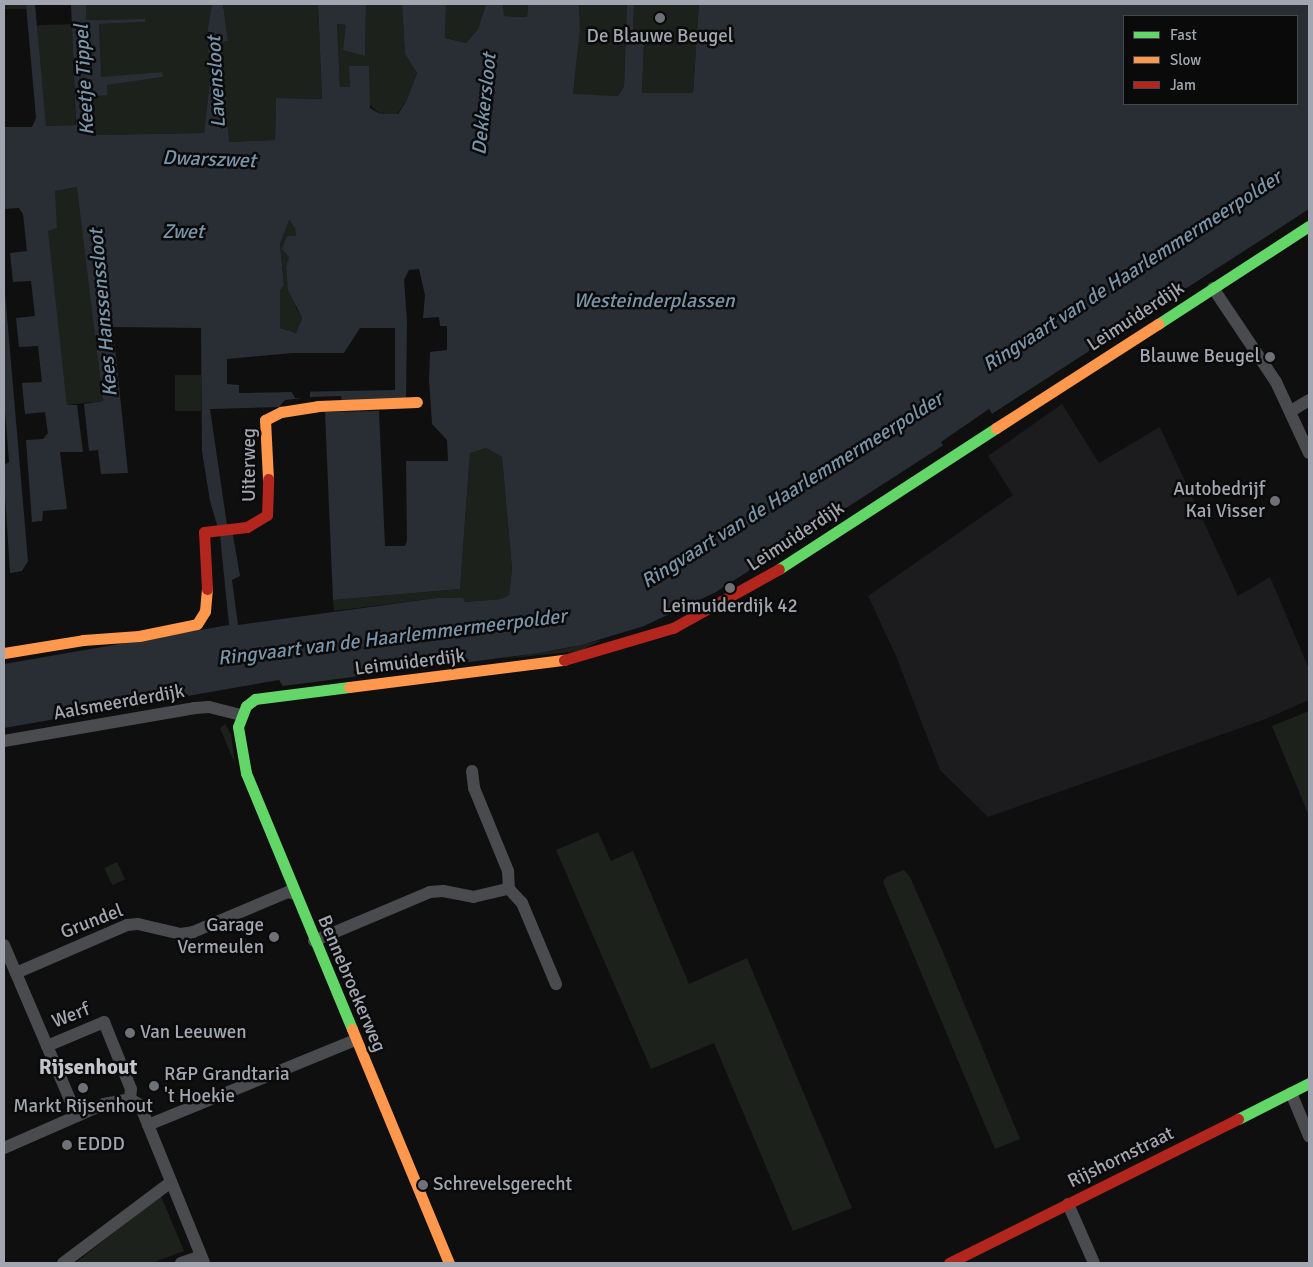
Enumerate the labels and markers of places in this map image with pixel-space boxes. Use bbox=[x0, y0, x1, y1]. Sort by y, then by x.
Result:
marker: De Blauwe Beugel bbox=[654, 12, 666, 24]
place label: De Blauwe Beugel bbox=[587, 26, 733, 48]
place label: Blauwe Beugel bbox=[1139, 346, 1260, 368]
marker: Blauwe Beugel bbox=[1264, 351, 1276, 363]
place label: Autobedrijf Kai Visser bbox=[1173, 479, 1265, 523]
marker: Autobedrijf Kai Visser bbox=[1269, 495, 1281, 507]
marker: Leimuiderdijk 42 bbox=[724, 582, 736, 594]
place label: Leimuiderdijk 42 bbox=[662, 596, 798, 618]
place label: Garage Vermeulen bbox=[177, 915, 264, 959]
marker: Garage Vermeulen bbox=[268, 931, 280, 943]
place label: Van Leeuwen bbox=[140, 1022, 247, 1044]
marker: Van Leeuwen bbox=[124, 1027, 136, 1039]
place label: R&P Grandtaria 't Hoekie bbox=[164, 1064, 290, 1108]
marker: R&P Grandtaria 't Hoekie bbox=[148, 1080, 160, 1092]
marker: Markt Rijsenhout bbox=[77, 1082, 89, 1094]
place label: Markt Rijsenhout bbox=[13, 1096, 153, 1118]
place label: EDDD bbox=[77, 1134, 125, 1156]
marker: EDDD bbox=[61, 1139, 73, 1151]
place label: Schrevelsgerecht bbox=[433, 1174, 572, 1196]
marker: Schrevelsgerecht bbox=[417, 1179, 429, 1191]

